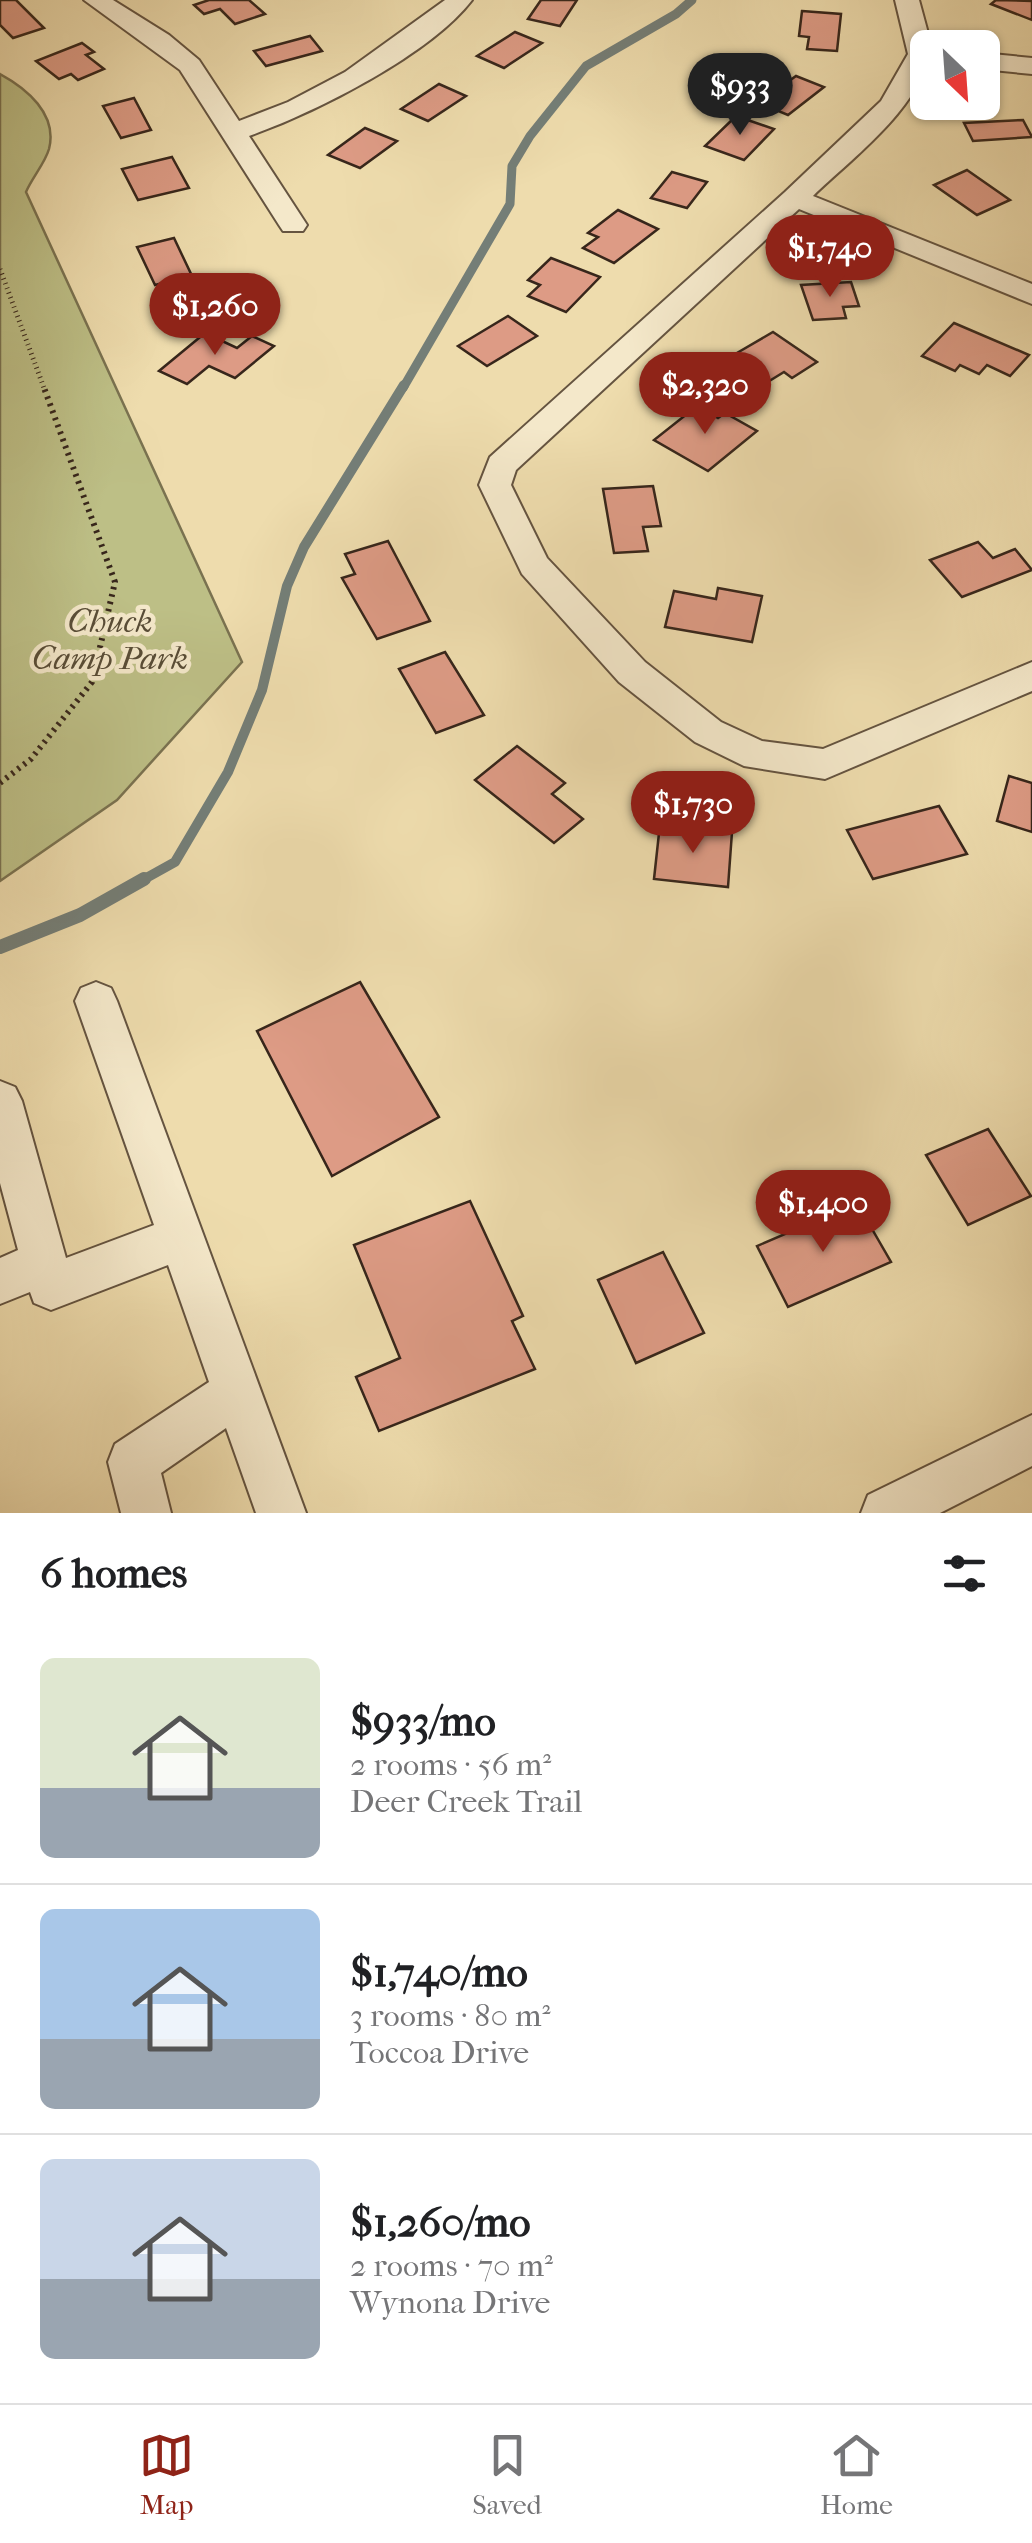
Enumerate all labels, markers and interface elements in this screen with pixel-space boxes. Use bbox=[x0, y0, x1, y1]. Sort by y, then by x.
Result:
north arrow bbox=[910, 30, 1000, 120]
map controls bbox=[910, 30, 1000, 120]
pin: $933 bbox=[681, 53, 799, 138]
text: $933 bbox=[710, 67, 770, 104]
pin: $1,740 bbox=[749, 215, 911, 300]
text: $1,740 bbox=[787, 229, 873, 266]
pin: $1,260 bbox=[134, 273, 296, 358]
text: $1,260 bbox=[171, 287, 259, 324]
pin: $2,320 bbox=[624, 352, 786, 437]
text: $2,320 bbox=[661, 366, 749, 403]
park label: Chuck Camp Park bbox=[32, 603, 188, 677]
pin: $1,730 bbox=[612, 771, 774, 856]
text: $1,730 bbox=[653, 785, 733, 822]
pin: $1,400 bbox=[742, 1170, 904, 1255]
text: $1,400 bbox=[778, 1184, 868, 1221]
icon: filters bbox=[937, 1546, 992, 1601]
text: 6 homes bbox=[40, 1549, 187, 1598]
text: $933/mo bbox=[350, 1697, 496, 1746]
icon: home bbox=[120, 1698, 240, 1818]
text: 2 rooms · 56 m² bbox=[350, 1746, 551, 1783]
text: Deer Creek Trail bbox=[350, 1783, 582, 1820]
text: $1,740/mo bbox=[350, 1948, 528, 1997]
icon: home bbox=[120, 1949, 240, 2069]
text: 3 rooms · 80 m² bbox=[350, 1997, 551, 2034]
text: Toccoa Drive bbox=[350, 2034, 529, 2071]
text: $1,260/mo bbox=[350, 2198, 531, 2247]
icon: home bbox=[120, 2199, 240, 2319]
text: 2 rooms · 70 m² bbox=[350, 2247, 553, 2284]
text: Wynona Drive bbox=[350, 2284, 550, 2321]
tab: Map bbox=[139, 2428, 194, 2521]
tab: Saved bbox=[472, 2428, 542, 2521]
tab: Home bbox=[820, 2428, 893, 2521]

